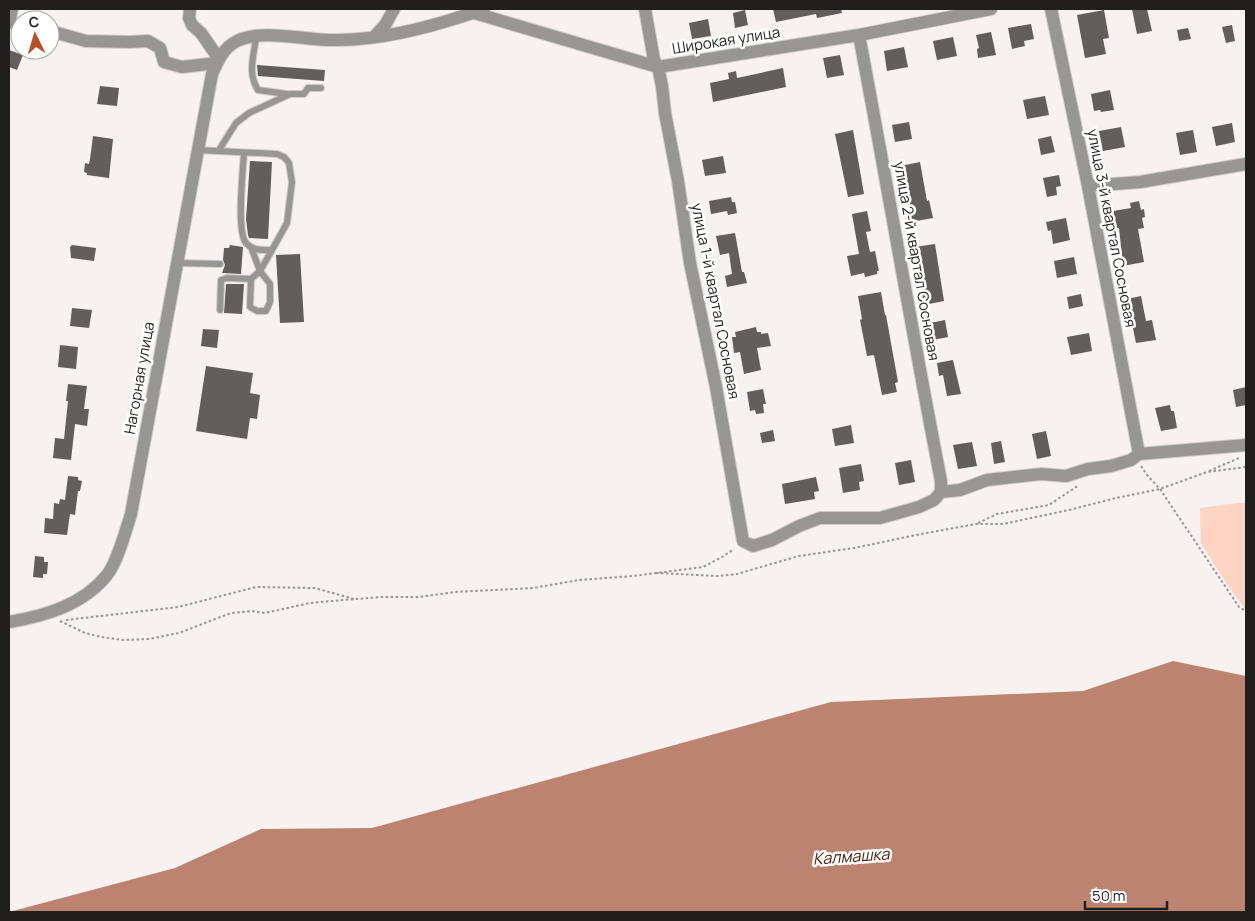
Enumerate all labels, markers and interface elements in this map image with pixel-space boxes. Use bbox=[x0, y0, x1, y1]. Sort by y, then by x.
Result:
north arrow bbox=[10, 10, 60, 60]
text: С bbox=[28, 12, 40, 31]
street label: Широкая улица bbox=[670, 21, 782, 59]
street label: улица 3-й квартал Сосновая bbox=[1082, 127, 1142, 329]
street label: улица 2-й квартал Сосновая bbox=[889, 160, 945, 362]
street label: улица 1-й квартал Сосновая bbox=[687, 201, 745, 401]
street label: Нагорная улица bbox=[119, 320, 159, 436]
water label: Калмашка bbox=[812, 842, 891, 870]
scale bar bbox=[1085, 878, 1168, 910]
text: 50 m bbox=[1092, 885, 1126, 906]

